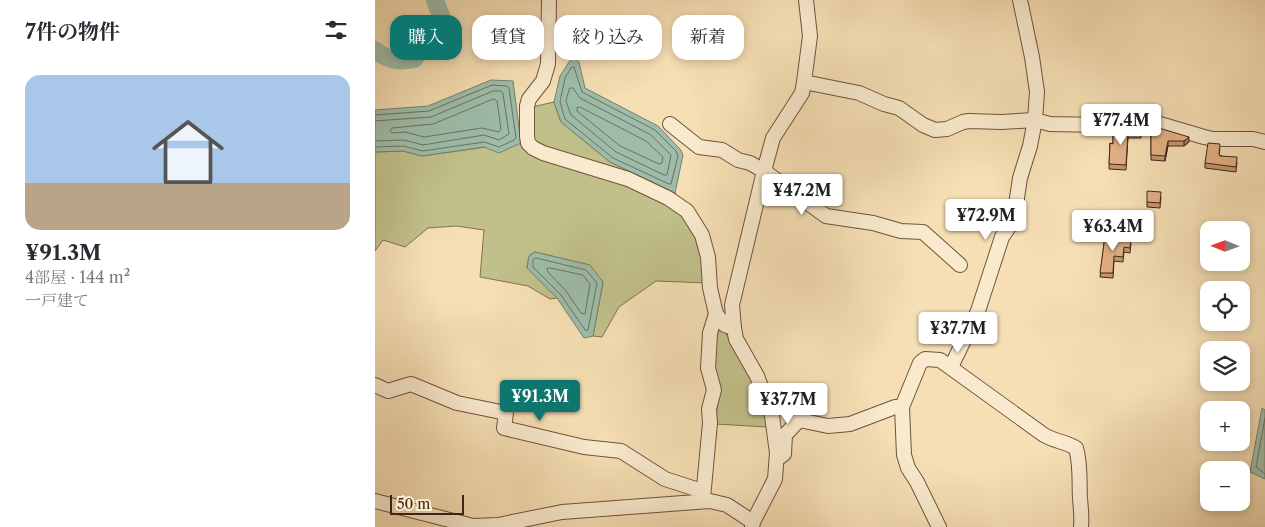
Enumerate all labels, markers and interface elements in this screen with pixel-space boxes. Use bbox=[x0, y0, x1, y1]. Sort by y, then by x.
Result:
chip: 購入 bbox=[390, 15, 462, 60]
chip: 賃貸 bbox=[472, 15, 544, 60]
chip: 絞り込み bbox=[554, 15, 662, 60]
chip: 新着 bbox=[672, 15, 744, 60]
icon: filters bbox=[322, 16, 350, 44]
text: 7件の物件 bbox=[25, 19, 120, 44]
pin: ¥77.4M bbox=[1080, 104, 1162, 146]
icon: home bbox=[143, 107, 233, 197]
text: ¥77.4M bbox=[1092, 110, 1150, 130]
pin: ¥47.2M bbox=[761, 174, 843, 216]
text: ¥47.2M bbox=[773, 180, 831, 200]
pin: ¥72.9M bbox=[945, 198, 1027, 241]
text: ¥72.9M bbox=[956, 205, 1016, 225]
pin: ¥63.4M bbox=[1072, 210, 1154, 252]
text: ¥63.4M bbox=[1083, 216, 1143, 236]
north arrow bbox=[1200, 221, 1250, 271]
map controls bbox=[1200, 221, 1250, 511]
text: ¥91.3M bbox=[25, 240, 101, 265]
text: 4部屋 · 144 m² bbox=[25, 267, 130, 287]
button: locate bbox=[1200, 281, 1250, 331]
text: 一戸建て bbox=[25, 290, 89, 310]
pin: ¥37.7M bbox=[917, 312, 999, 354]
text: ¥37.7M bbox=[929, 318, 987, 338]
button: layers bbox=[1200, 341, 1250, 391]
pin: ¥91.3M bbox=[499, 380, 581, 422]
pin: ¥37.7M bbox=[747, 382, 829, 425]
text: ¥91.3M bbox=[511, 386, 569, 406]
text: ¥37.7M bbox=[759, 389, 817, 409]
button: + bbox=[1200, 401, 1250, 451]
button: − bbox=[1200, 461, 1250, 511]
scale bar bbox=[390, 492, 464, 515]
text: 50 m bbox=[397, 495, 430, 513]

